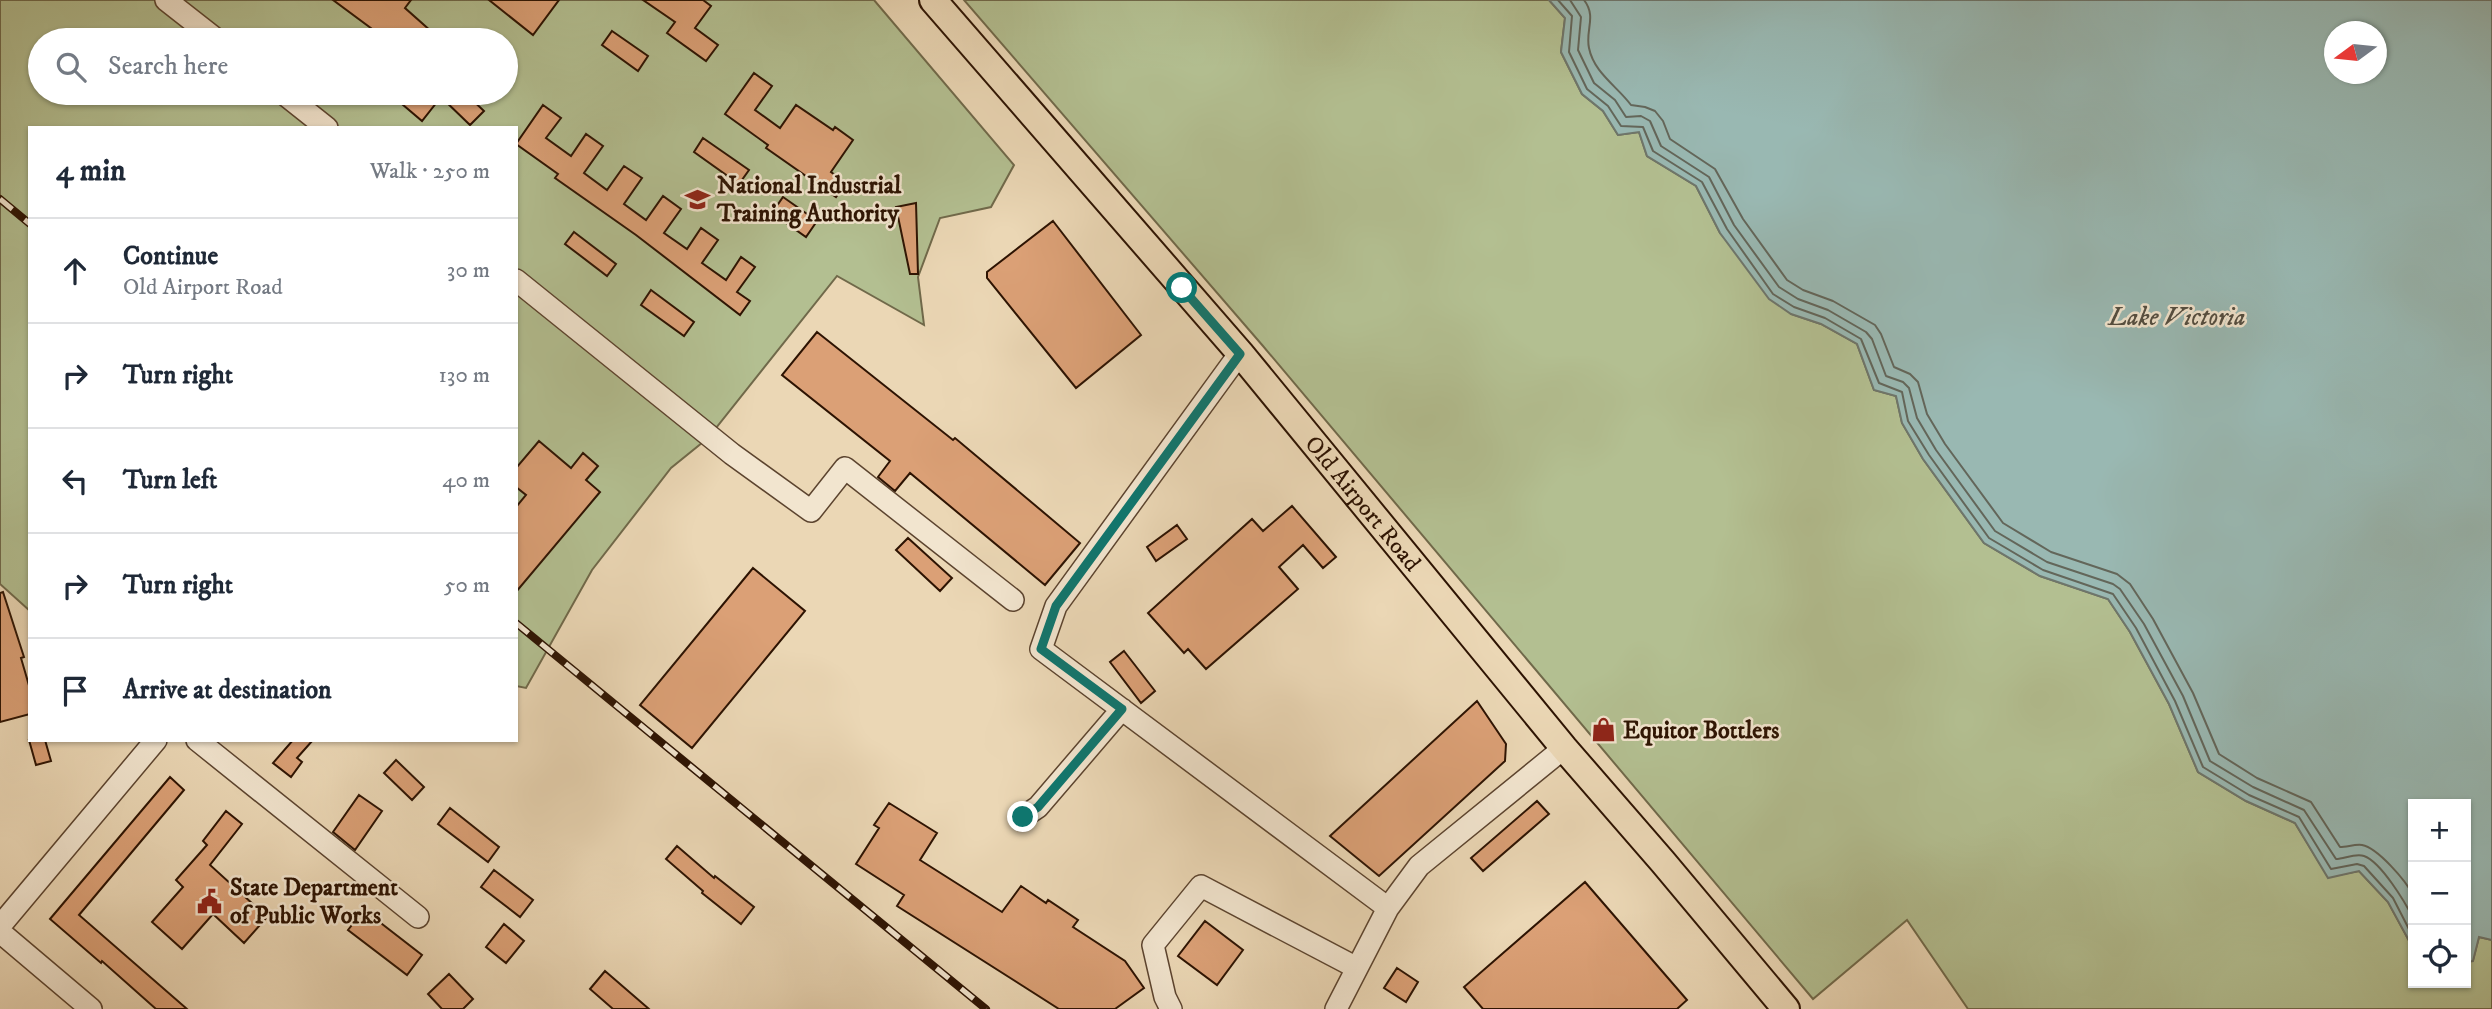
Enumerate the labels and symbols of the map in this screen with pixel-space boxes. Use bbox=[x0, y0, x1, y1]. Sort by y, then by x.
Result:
north arrow bbox=[2324, 21, 2387, 84]
place label: National Industrial Training Authority bbox=[716, 171, 902, 229]
school or university icon: National Industrial Training Authority bbox=[683, 185, 711, 213]
route start bbox=[1166, 272, 1197, 303]
water label: Lake Victoria bbox=[2107, 301, 2245, 334]
street label: Old Airport Road bbox=[1298, 430, 1427, 578]
shop icon: Equitor Bottlers bbox=[1589, 716, 1617, 744]
place label: Equitor Bottlers bbox=[1623, 716, 1779, 746]
route end bbox=[1007, 801, 1038, 832]
place label: State Department of Public Works bbox=[230, 873, 398, 931]
public building icon: State Department of Public Works bbox=[196, 887, 224, 915]

